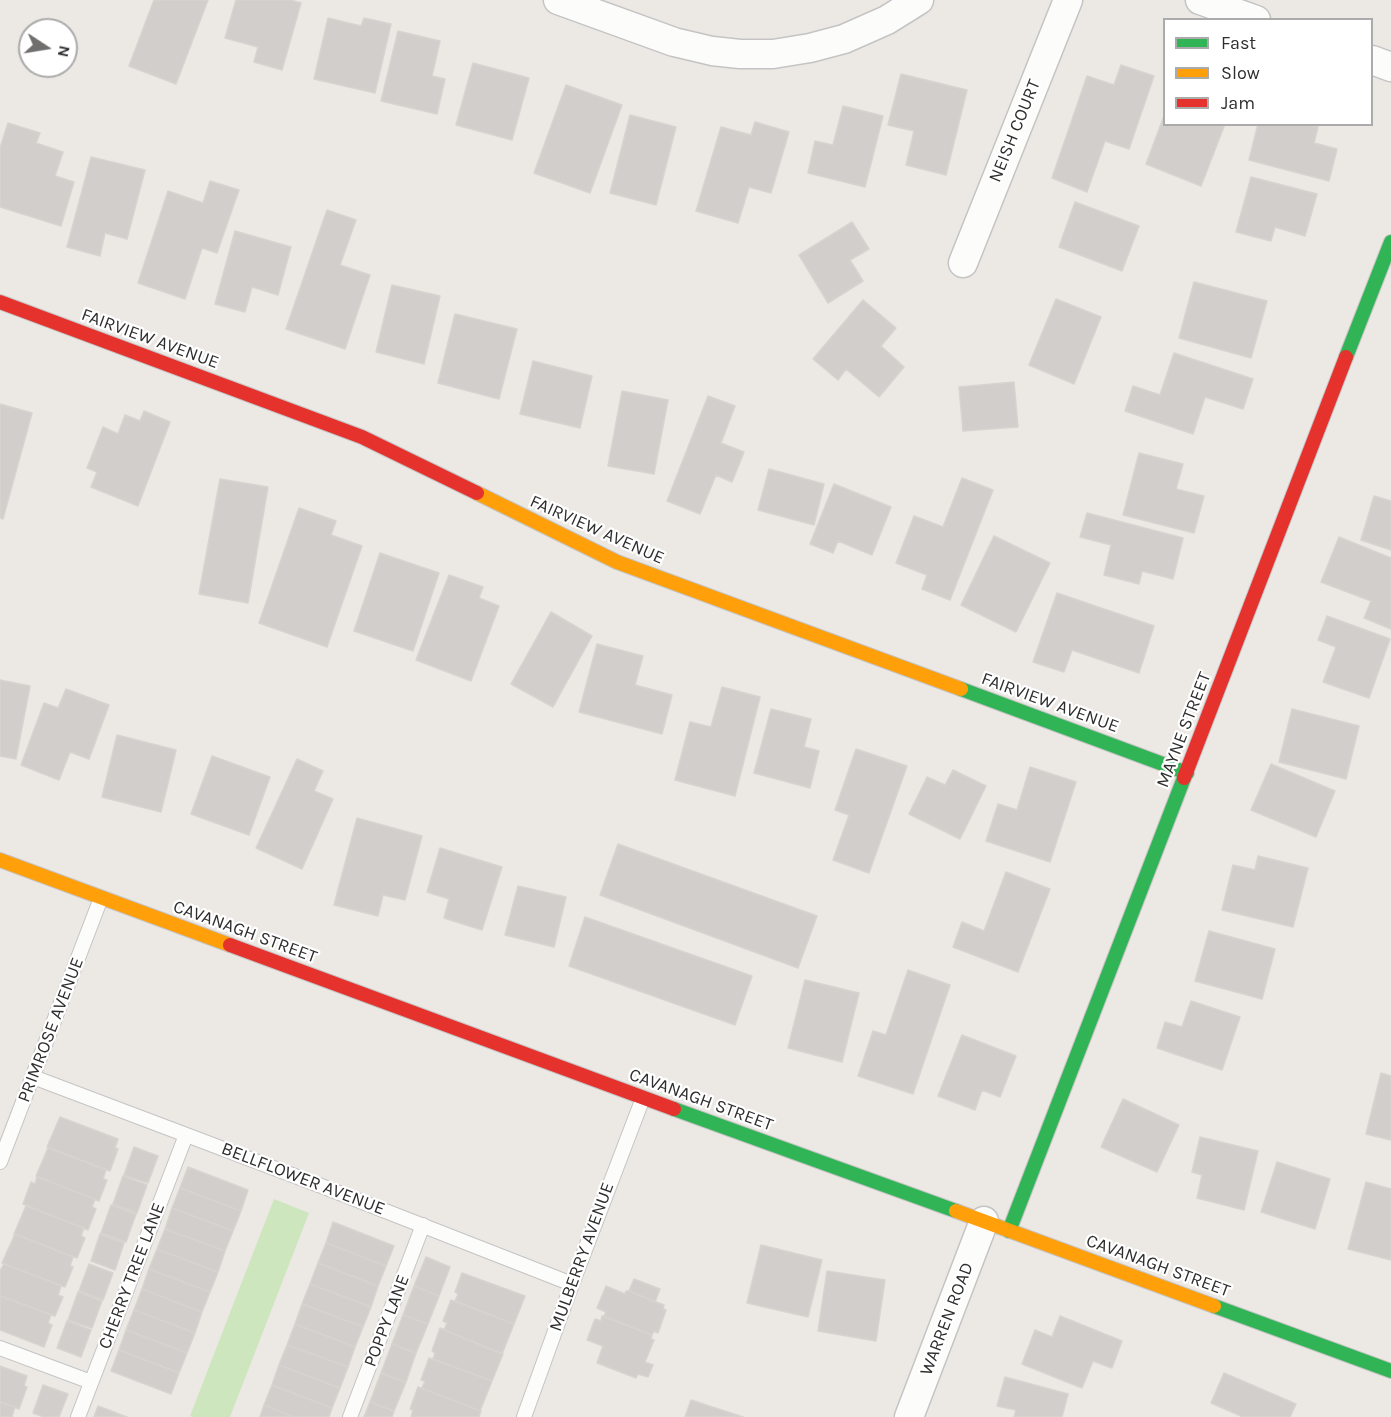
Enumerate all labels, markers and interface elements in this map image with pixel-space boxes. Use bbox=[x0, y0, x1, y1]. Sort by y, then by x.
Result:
north arrow bbox=[18, 18, 78, 78]
legend bbox=[1163, 18, 1373, 126]
text: Fast bbox=[1221, 32, 1256, 54]
text: N bbox=[54, 44, 75, 59]
text: Slow bbox=[1221, 62, 1260, 84]
street label: NEISH COURT bbox=[985, 76, 1045, 186]
text: Jam bbox=[1221, 92, 1255, 114]
street label: FAIRVIEW AVENUE bbox=[78, 304, 222, 374]
street label: FAIRVIEW AVENUE bbox=[527, 491, 667, 569]
street label: FAIRVIEW AVENUE bbox=[978, 668, 1122, 738]
street label: MAYNE STREET bbox=[1152, 669, 1216, 791]
street label: CAVANAGH STREET bbox=[170, 896, 320, 968]
street label: PRIMROSE AVENUE bbox=[13, 955, 89, 1105]
street label: CAVANAGH STREET bbox=[626, 1064, 776, 1136]
street label: BELLFLOWER AVENUE bbox=[218, 1138, 388, 1220]
street label: MULBERRY AVENUE bbox=[545, 1179, 619, 1335]
street label: CHERRY TREE LANE bbox=[94, 1200, 170, 1352]
street label: CAVANAGH STREET bbox=[1083, 1230, 1233, 1302]
street label: WARREN ROAD bbox=[916, 1259, 978, 1379]
street label: POPPY LANE bbox=[360, 1272, 414, 1370]

